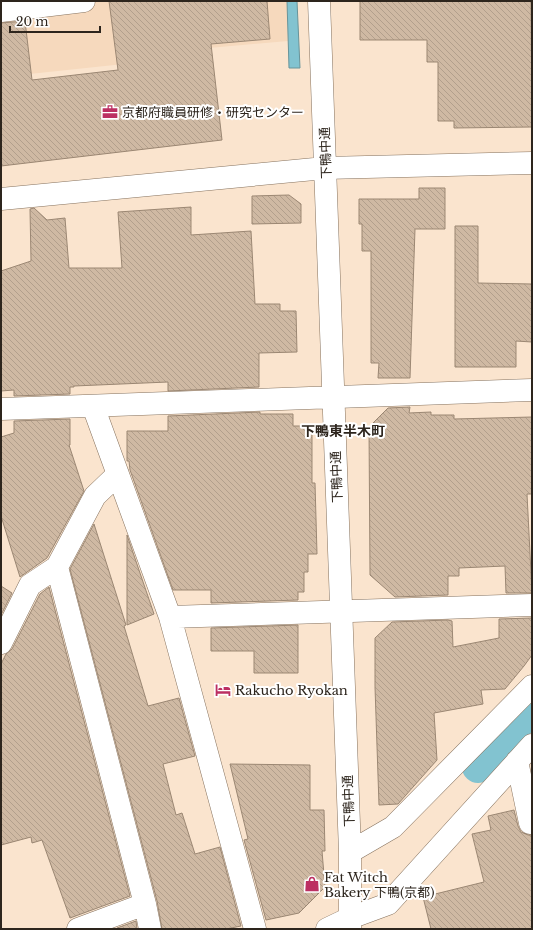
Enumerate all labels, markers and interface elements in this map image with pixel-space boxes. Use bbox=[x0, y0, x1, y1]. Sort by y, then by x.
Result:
scale bar bbox=[10, 8, 100, 34]
text: 20 m bbox=[16, 14, 48, 29]
office icon: 京都府職員研修・研究センター bbox=[101, 103, 119, 121]
place label: 京都府職員研修・研究センター bbox=[122, 104, 304, 121]
street label: 下鴨中通 bbox=[316, 127, 335, 179]
district label: 下鴨東半木町 bbox=[301, 422, 385, 440]
street label: 下鴨中通 bbox=[327, 451, 346, 503]
hotel icon: Rakucho Ryokan bbox=[214, 681, 232, 699]
place label: Rakucho Ryokan bbox=[235, 682, 348, 699]
street label: 下鴨中通 bbox=[339, 775, 358, 827]
place label: Fat Witch Bakery 下鴨(京都) bbox=[324, 869, 435, 901]
shop icon: Fat Witch Bakery 下鴨(京都) bbox=[303, 875, 321, 893]

